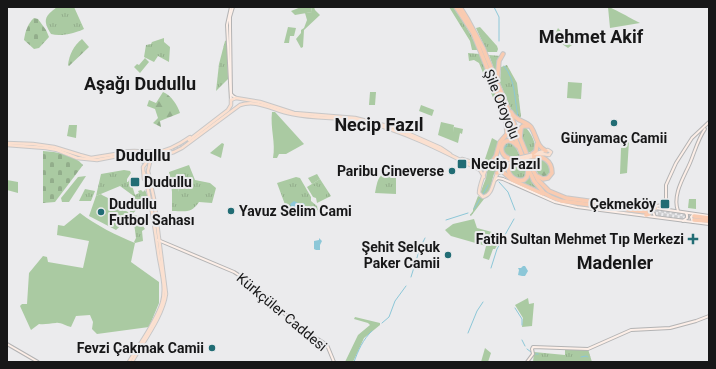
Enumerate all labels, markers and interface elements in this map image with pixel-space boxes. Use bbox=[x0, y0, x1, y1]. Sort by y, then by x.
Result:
district label: Mehmet Akif bbox=[539, 26, 644, 47]
street label: Şile Otoyolu bbox=[481, 67, 523, 141]
district label: Aşağı Dudullu bbox=[84, 73, 196, 94]
district label: Necip Fazıl bbox=[334, 114, 424, 135]
marker: Günyamaç Camii bbox=[609, 118, 619, 128]
place label: Günyamaç Camii bbox=[561, 130, 667, 146]
district label: Dudullu bbox=[116, 146, 170, 165]
place label: Necip Fazıl bbox=[471, 156, 540, 172]
marker: Necip Fazıl bbox=[456, 158, 468, 170]
place label: Paribu Cineverse bbox=[337, 163, 444, 179]
marker: Paribu Cineverse bbox=[447, 166, 457, 176]
place label: Dudullu bbox=[144, 174, 192, 190]
marker: Dudullu bbox=[129, 176, 141, 188]
place label: Dudullu Futbol Sahası bbox=[109, 196, 195, 228]
place label: Çekmeköy bbox=[590, 196, 657, 212]
marker: Çekmeköy bbox=[659, 198, 671, 210]
place label: Yavuz Selim Cami bbox=[239, 203, 352, 219]
marker: Yavuz Selim Cami bbox=[226, 206, 236, 216]
marker: Dudullu Futbol Sahası bbox=[96, 207, 106, 217]
place label: Fatih Sultan Mehmet Tıp Merkezi bbox=[476, 231, 684, 247]
marker: Fatih Sultan Mehmet Tıp Merkezi bbox=[687, 233, 699, 245]
place label: Şehit Selçuk Paker Camii bbox=[362, 239, 441, 271]
marker: Şehit Selçuk Paker Camii bbox=[443, 250, 453, 260]
district label: Madenler bbox=[577, 252, 654, 273]
street label: Kürkçüler Caddesi bbox=[234, 270, 330, 354]
place label: Fevzi Çakmak Camii bbox=[77, 340, 204, 356]
marker: Fevzi Çakmak Camii bbox=[207, 343, 217, 353]

